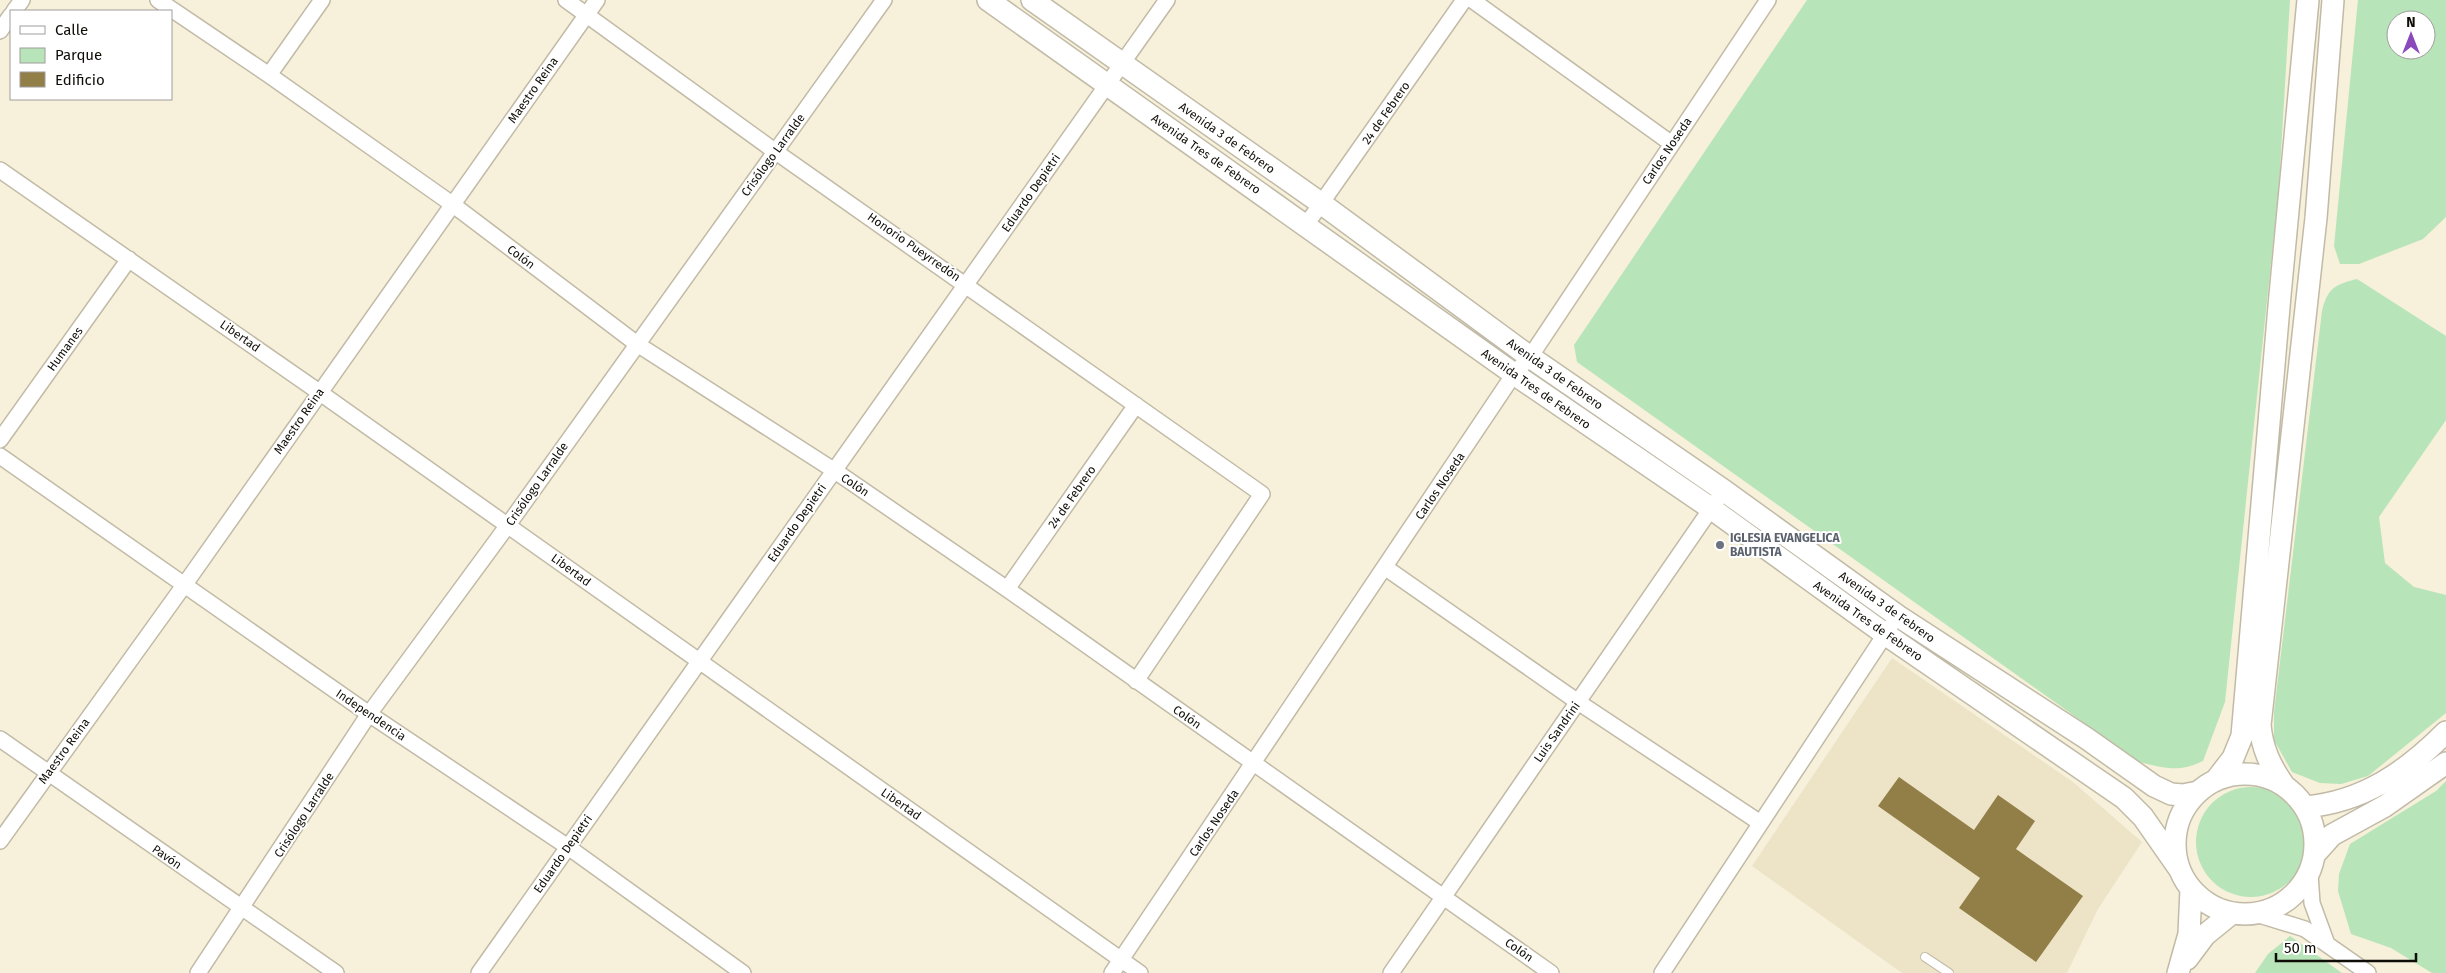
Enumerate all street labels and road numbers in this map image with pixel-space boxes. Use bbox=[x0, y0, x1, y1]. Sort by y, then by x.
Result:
street label: Maestro Reina bbox=[505, 54, 561, 126]
street label: 24 de Febrero bbox=[1359, 79, 1413, 147]
street label: Avenida 3 de Febrero bbox=[1176, 100, 1278, 176]
street label: Crisólogo Larralde bbox=[738, 111, 808, 199]
street label: Avenida Tres de Febrero bbox=[1149, 111, 1263, 197]
street label: Carlos Noseda bbox=[1639, 115, 1695, 187]
street label: Eduardo Depietri bbox=[999, 151, 1063, 235]
street label: Honorio Pueyrredón bbox=[865, 210, 963, 284]
street label: Colón bbox=[504, 242, 538, 272]
street label: Libertad bbox=[217, 317, 263, 355]
street label: Humanes bbox=[44, 324, 86, 374]
street label: Avenida 3 de Febrero bbox=[1504, 336, 1606, 412]
street label: Avenida Tres de Febrero bbox=[1479, 346, 1593, 432]
street label: Maestro Reina bbox=[271, 385, 327, 457]
street label: Crisólogo Larralde bbox=[503, 440, 571, 528]
street label: Carlos Noseda bbox=[1412, 450, 1468, 522]
street label: 24 de Febrero bbox=[1045, 463, 1099, 531]
street label: Colón bbox=[838, 471, 872, 499]
street label: Eduardo Depietri bbox=[765, 481, 829, 565]
street label: Libertad bbox=[548, 551, 594, 589]
street label: Avenida 3 de Febrero bbox=[1836, 569, 1938, 645]
street label: Avenida Tres de Febrero bbox=[1811, 578, 1925, 664]
street label: Independencia bbox=[333, 686, 409, 744]
street label: Luis Sandrini bbox=[1531, 699, 1583, 765]
street label: Colón bbox=[1170, 702, 1204, 732]
street label: Maestro Reina bbox=[36, 716, 92, 786]
street label: Crisólogo Larralde bbox=[271, 770, 337, 860]
street label: Libertad bbox=[878, 785, 924, 823]
street label: Carlos Noseda bbox=[1186, 787, 1242, 859]
street label: Eduardo Depietri bbox=[531, 812, 595, 896]
street label: Pavón bbox=[150, 842, 184, 872]
street label: Colón bbox=[1502, 935, 1536, 965]

